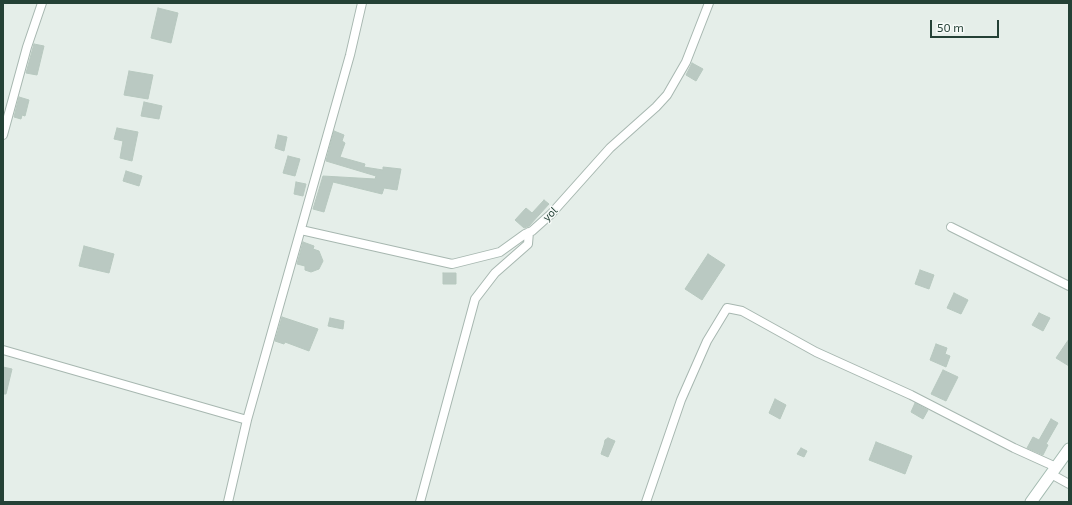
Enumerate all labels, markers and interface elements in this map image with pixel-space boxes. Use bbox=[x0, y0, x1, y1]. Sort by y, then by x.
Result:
scale bar bbox=[932, 12, 1001, 38]
text: 50 m bbox=[937, 20, 964, 34]
street label: yol bbox=[540, 204, 560, 224]

